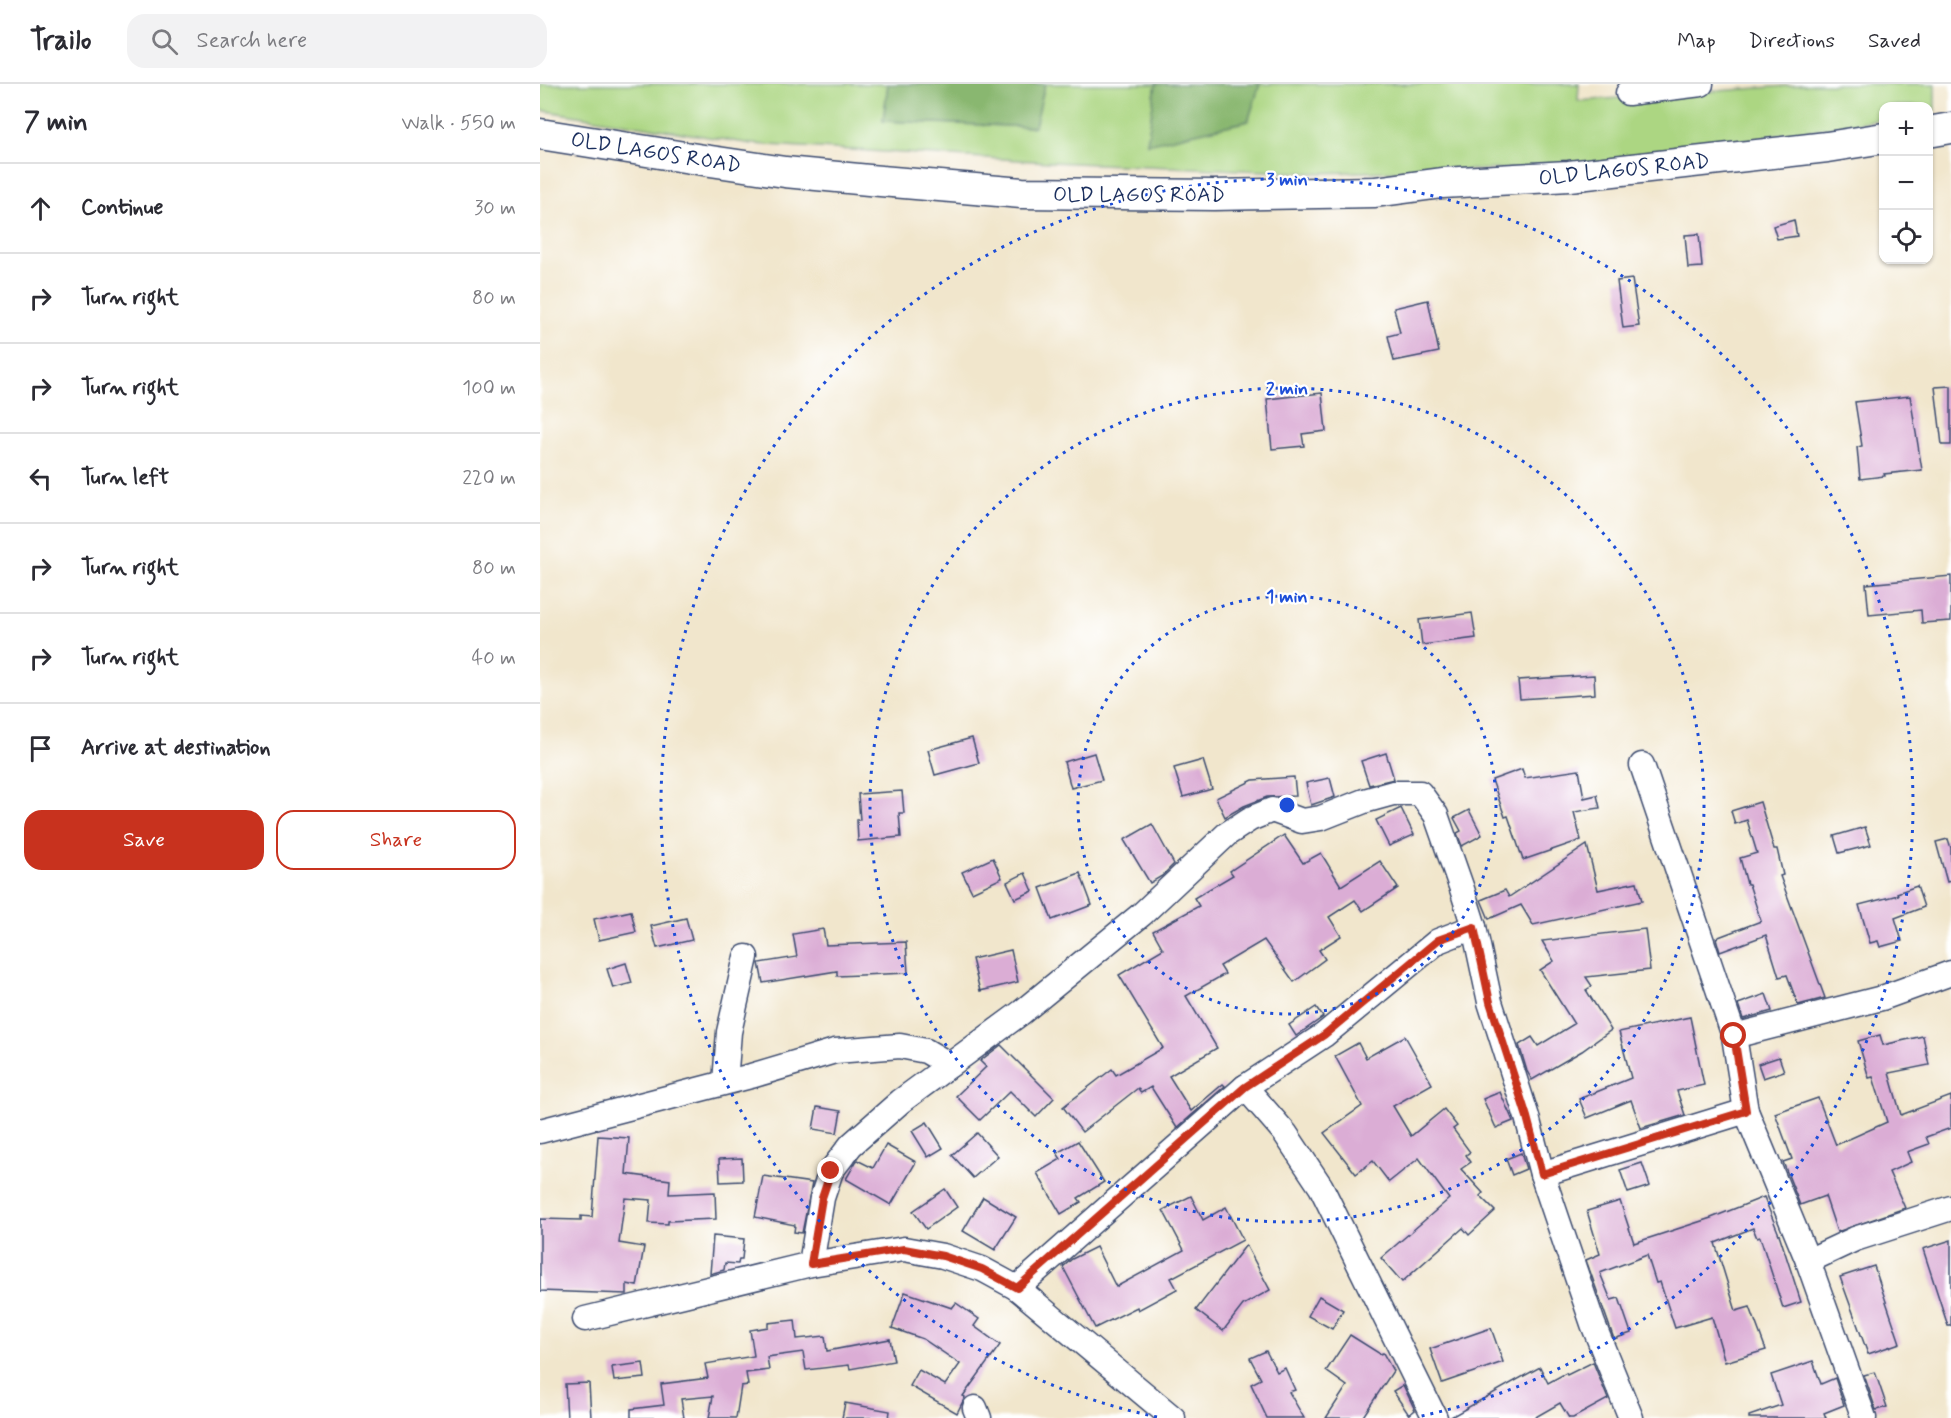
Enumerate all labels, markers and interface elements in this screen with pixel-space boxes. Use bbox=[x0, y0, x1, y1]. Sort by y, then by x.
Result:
search box bbox=[127, 14, 547, 68]
text: Trailo bbox=[30, 23, 91, 60]
icon: search bbox=[148, 25, 181, 58]
text: Search here bbox=[196, 27, 307, 55]
text: Map bbox=[1677, 27, 1716, 55]
text: Directions bbox=[1749, 27, 1835, 55]
text: Saved bbox=[1868, 27, 1921, 55]
map controls bbox=[1879, 102, 1933, 264]
button: + bbox=[1879, 102, 1933, 156]
text: 7 min bbox=[24, 106, 88, 140]
text: Walk · 550 m bbox=[401, 110, 516, 137]
street label: OLD LAGOS ROAD bbox=[569, 126, 743, 180]
street label: OLD LAGOS ROAD bbox=[1537, 147, 1711, 193]
button: − bbox=[1879, 156, 1933, 210]
text: 3 min bbox=[1266, 168, 1308, 192]
street label: OLD LAGOS ROAD bbox=[1053, 181, 1225, 209]
icon: ahead bbox=[24, 192, 57, 225]
text: Continue bbox=[81, 194, 163, 222]
text: 30 m bbox=[474, 195, 516, 222]
button: locate bbox=[1879, 210, 1933, 264]
icon: right bbox=[24, 282, 57, 315]
text: Turn right bbox=[81, 284, 179, 312]
text: 80 m bbox=[472, 285, 516, 312]
icon: right bbox=[24, 372, 57, 405]
text: Turn right bbox=[81, 374, 179, 402]
text: 100 m bbox=[462, 375, 516, 402]
text: 2 min bbox=[1266, 377, 1308, 401]
icon: left bbox=[24, 462, 57, 495]
text: Turn left bbox=[81, 464, 169, 492]
text: 220 m bbox=[462, 465, 516, 492]
icon: right bbox=[24, 552, 57, 585]
text: Turn right bbox=[81, 554, 179, 582]
text: 80 m bbox=[472, 555, 516, 582]
text: 1 min bbox=[1266, 585, 1308, 609]
icon: right bbox=[24, 642, 57, 675]
text: Turn right bbox=[81, 644, 179, 672]
text: 40 m bbox=[472, 645, 516, 672]
icon: arrive bbox=[24, 732, 57, 765]
text: Arrive at destination bbox=[81, 734, 271, 762]
centre of rings bbox=[1277, 795, 1297, 815]
button: Save bbox=[24, 810, 264, 870]
button: Share bbox=[276, 810, 516, 870]
route start bbox=[1720, 1022, 1746, 1048]
route end bbox=[817, 1157, 843, 1183]

